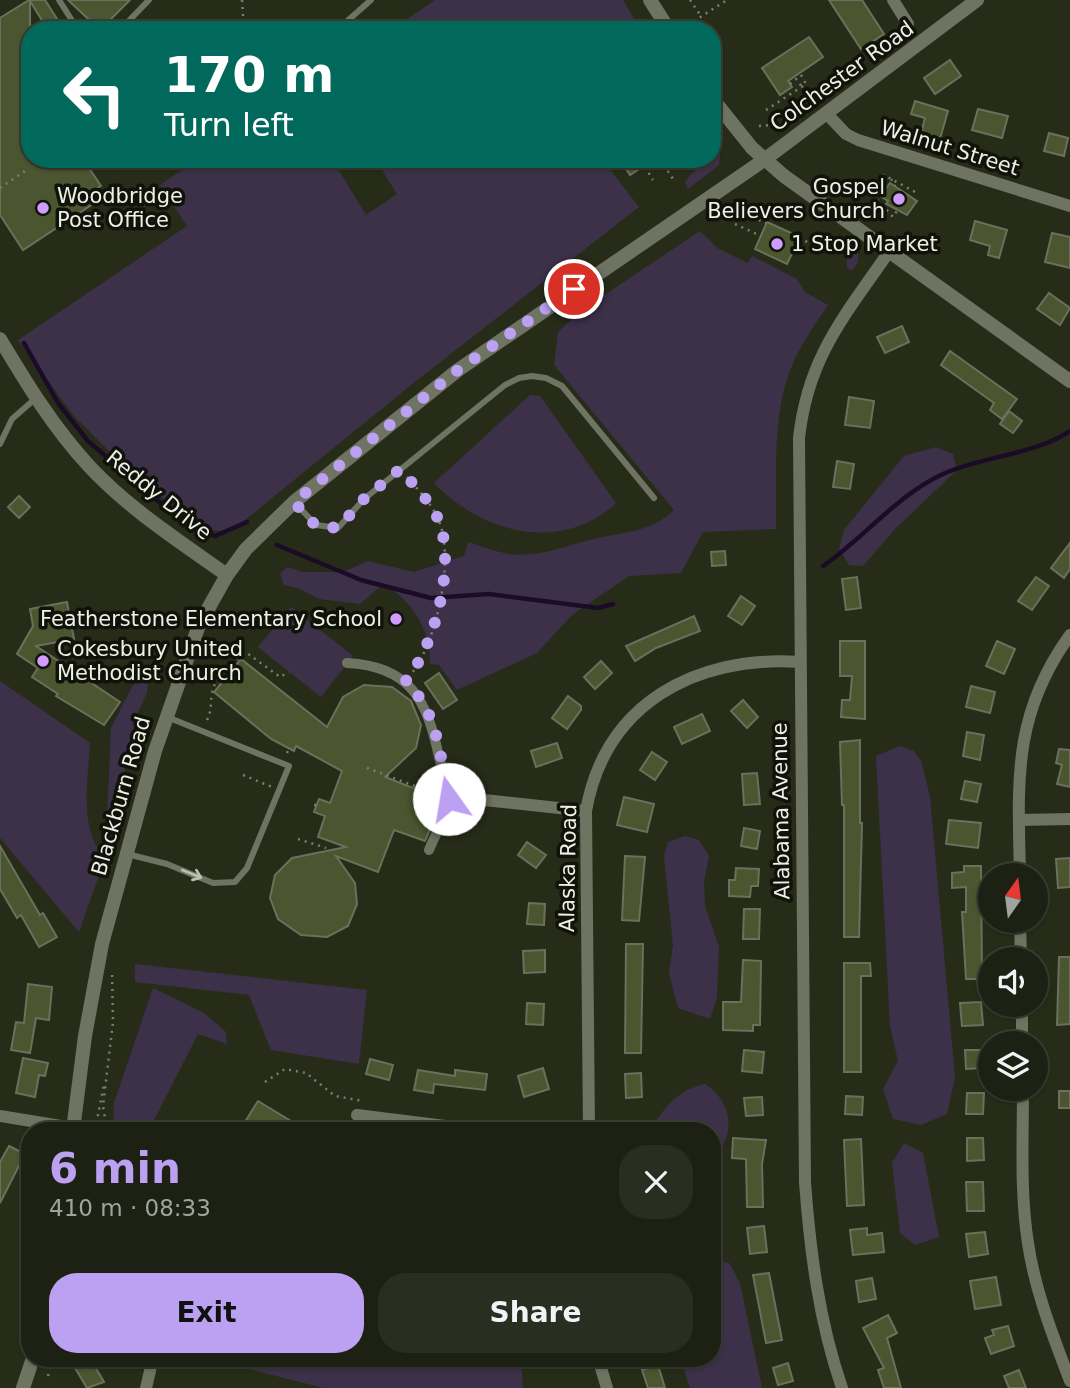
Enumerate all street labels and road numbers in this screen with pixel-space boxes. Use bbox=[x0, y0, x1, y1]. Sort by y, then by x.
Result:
street label: Colchester Road bbox=[766, 16, 918, 136]
street label: Walnut Street bbox=[878, 116, 1022, 180]
street label: Reddy Drive bbox=[102, 445, 216, 545]
street label: Blackburn Road bbox=[87, 714, 155, 878]
street label: Alabama Avenue bbox=[767, 722, 795, 900]
street label: Alaska Road bbox=[555, 804, 581, 932]

